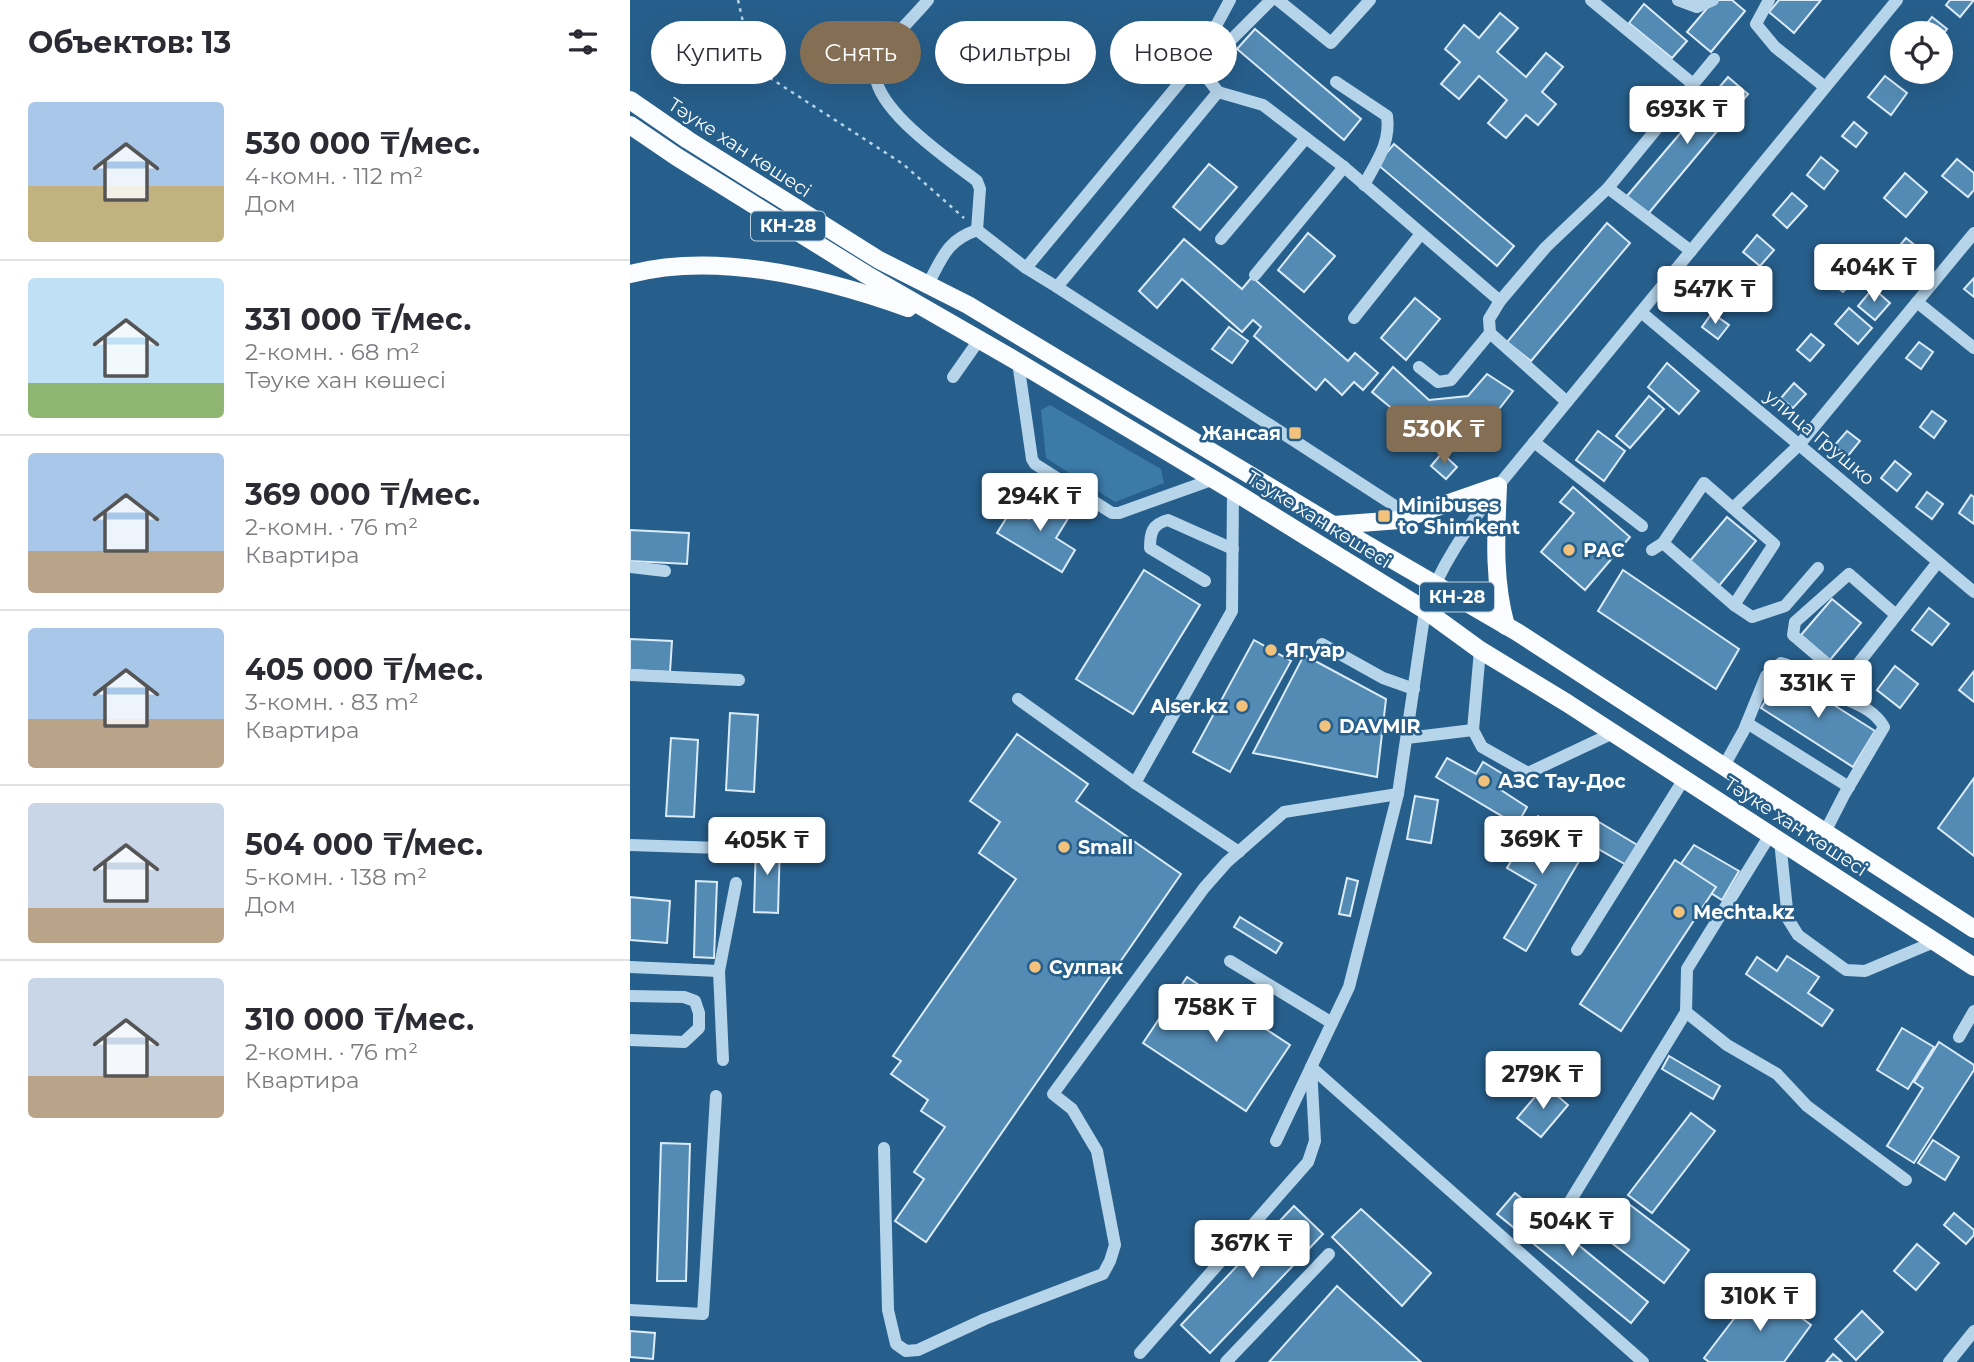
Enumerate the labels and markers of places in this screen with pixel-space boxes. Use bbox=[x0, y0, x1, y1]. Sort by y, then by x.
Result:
pin: 693K ₸ bbox=[1630, 86, 1744, 146]
pin: 404K ₸ bbox=[1817, 244, 1931, 304]
pin: 547K ₸ bbox=[1658, 266, 1772, 326]
pin: 530K ₸ bbox=[1387, 406, 1501, 466]
place label: Жансая bbox=[1202, 422, 1281, 445]
marker: Жансая bbox=[1287, 425, 1303, 441]
pin: 294K ₸ bbox=[983, 474, 1097, 533]
place label: Minibuses to Shimkent bbox=[1398, 494, 1520, 539]
marker: Minibuses to Shimkent bbox=[1376, 508, 1392, 524]
place label: РАС bbox=[1583, 539, 1625, 562]
marker: РАС bbox=[1561, 542, 1577, 558]
place label: Ягуар bbox=[1285, 639, 1345, 662]
marker: Ягуар bbox=[1263, 642, 1279, 658]
pin: 331K ₸ bbox=[1761, 660, 1875, 720]
place label: Alser.kz bbox=[1149, 695, 1228, 718]
marker: Alser.kz bbox=[1234, 698, 1250, 714]
place label: DAVMIR bbox=[1339, 715, 1421, 738]
marker: DAVMIR bbox=[1317, 718, 1333, 734]
place label: АЗС Тау-Дос bbox=[1498, 770, 1626, 793]
marker: АЗС Тау-Дос bbox=[1476, 773, 1492, 789]
pin: 369K ₸ bbox=[1485, 816, 1599, 876]
pin: 405K ₸ bbox=[710, 818, 824, 877]
place label: Small bbox=[1078, 836, 1133, 859]
marker: Small bbox=[1056, 839, 1072, 855]
place label: Mechta.kz bbox=[1693, 901, 1795, 924]
marker: Mechta.kz bbox=[1671, 904, 1687, 920]
place label: Сулпак bbox=[1049, 956, 1124, 979]
marker: Сулпак bbox=[1027, 959, 1043, 975]
pin: 758K ₸ bbox=[1159, 984, 1273, 1044]
pin: 279K ₸ bbox=[1486, 1052, 1600, 1111]
pin: 504K ₸ bbox=[1515, 1198, 1629, 1258]
pin: 367K ₸ bbox=[1195, 1220, 1309, 1280]
pin: 310K ₸ bbox=[1703, 1274, 1817, 1333]

